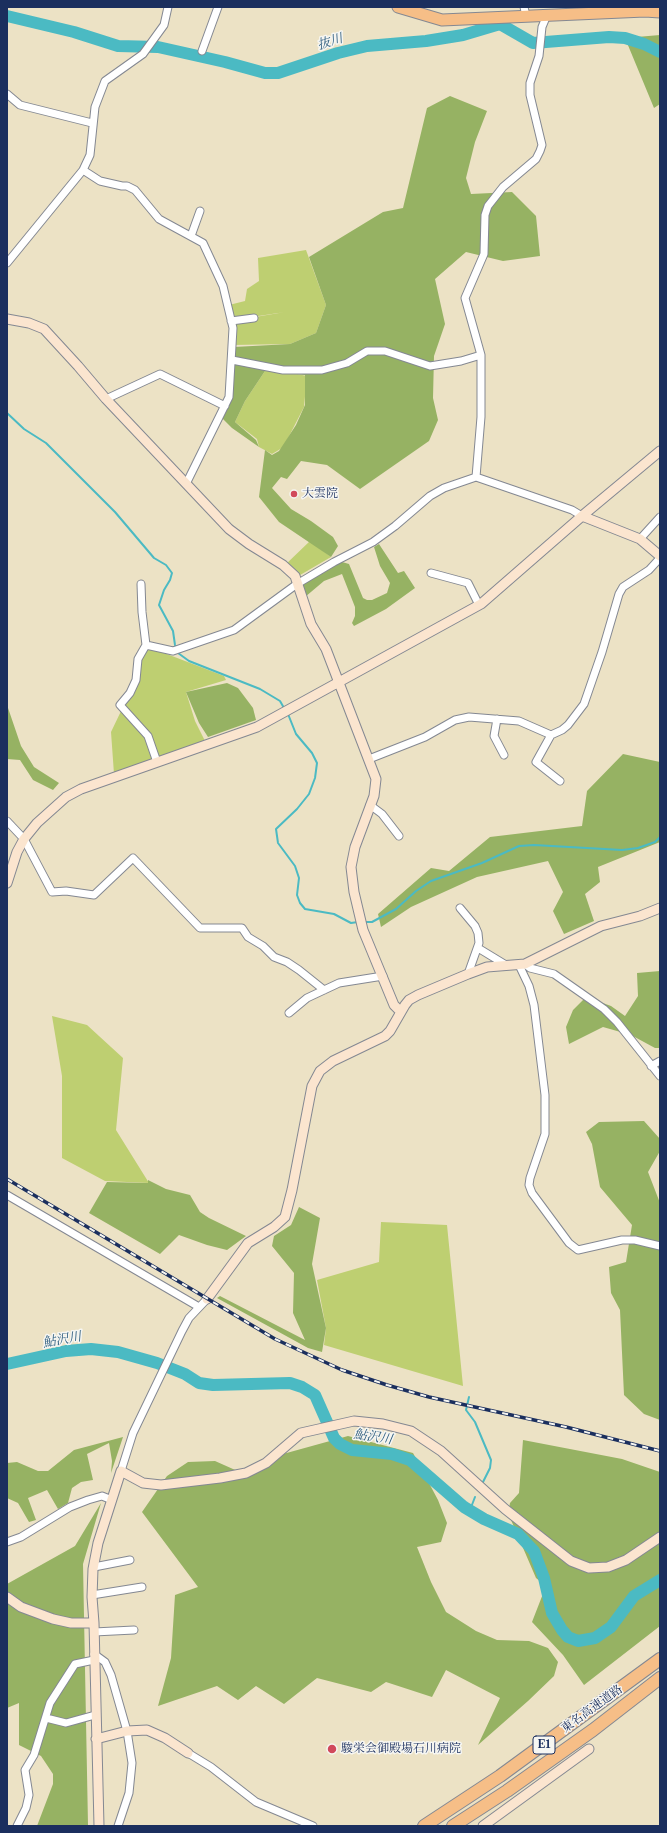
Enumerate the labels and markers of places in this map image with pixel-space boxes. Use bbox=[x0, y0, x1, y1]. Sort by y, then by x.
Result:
place label: 大雲院 bbox=[302, 487, 338, 501]
marker: 大雲院 bbox=[289, 489, 299, 499]
place label: 駿栄会御殿場石川病院 bbox=[341, 1742, 461, 1756]
marker: 駿栄会御殿場石川病院 bbox=[326, 1743, 338, 1755]

